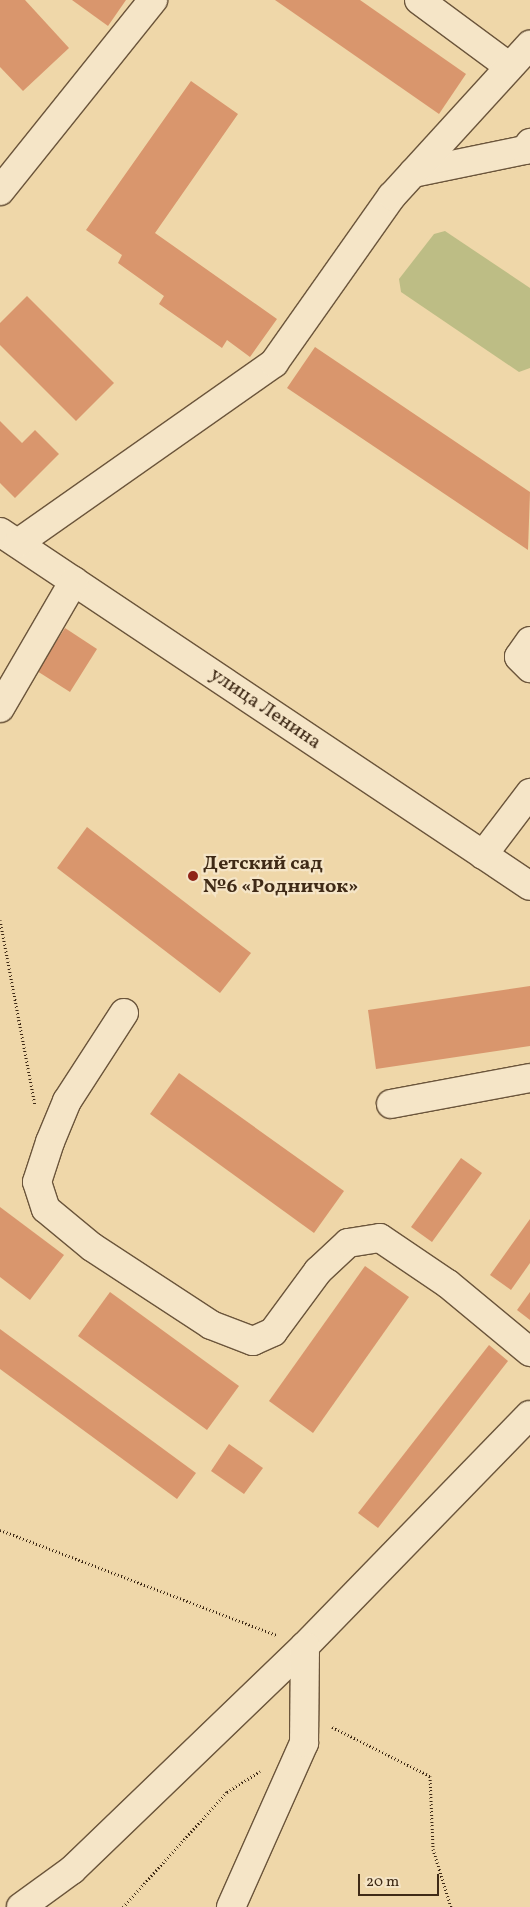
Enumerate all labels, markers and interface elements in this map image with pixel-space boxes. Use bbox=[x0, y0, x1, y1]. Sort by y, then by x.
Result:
street label: улица Ленина bbox=[205, 663, 325, 755]
place label: Детский сад №6 «Родничок» bbox=[203, 852, 359, 899]
marker: Детский сад №6 «Родничок» bbox=[187, 870, 199, 882]
scale bar bbox=[360, 1864, 441, 1896]
text: 20 m bbox=[366, 1872, 399, 1893]

